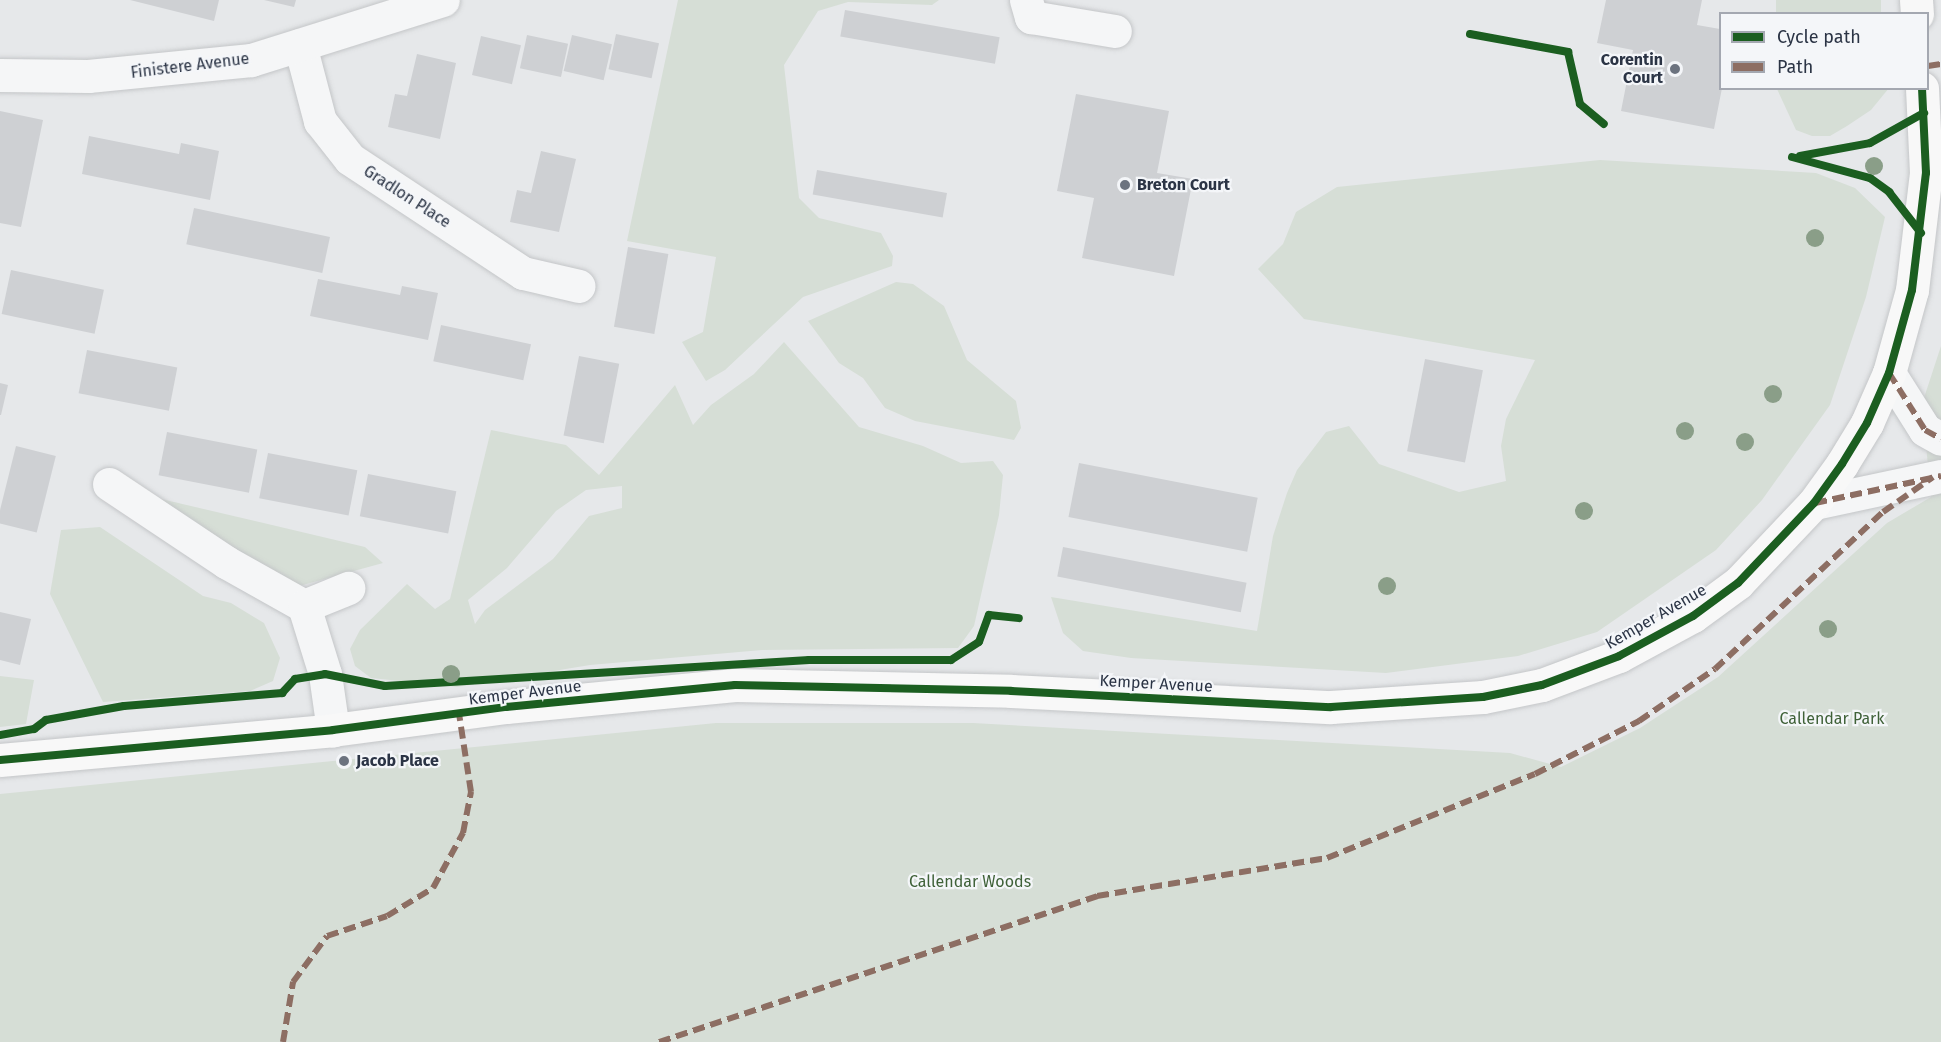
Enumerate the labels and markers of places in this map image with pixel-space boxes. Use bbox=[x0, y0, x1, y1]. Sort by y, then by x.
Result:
place label: Corentin Court bbox=[1601, 50, 1663, 88]
marker: Corentin Court bbox=[1668, 62, 1682, 76]
place label: Breton Court bbox=[1137, 175, 1230, 195]
marker: Breton Court bbox=[1118, 178, 1132, 192]
place label: Jacob Place bbox=[356, 751, 439, 771]
marker: Jacob Place bbox=[337, 754, 351, 768]

